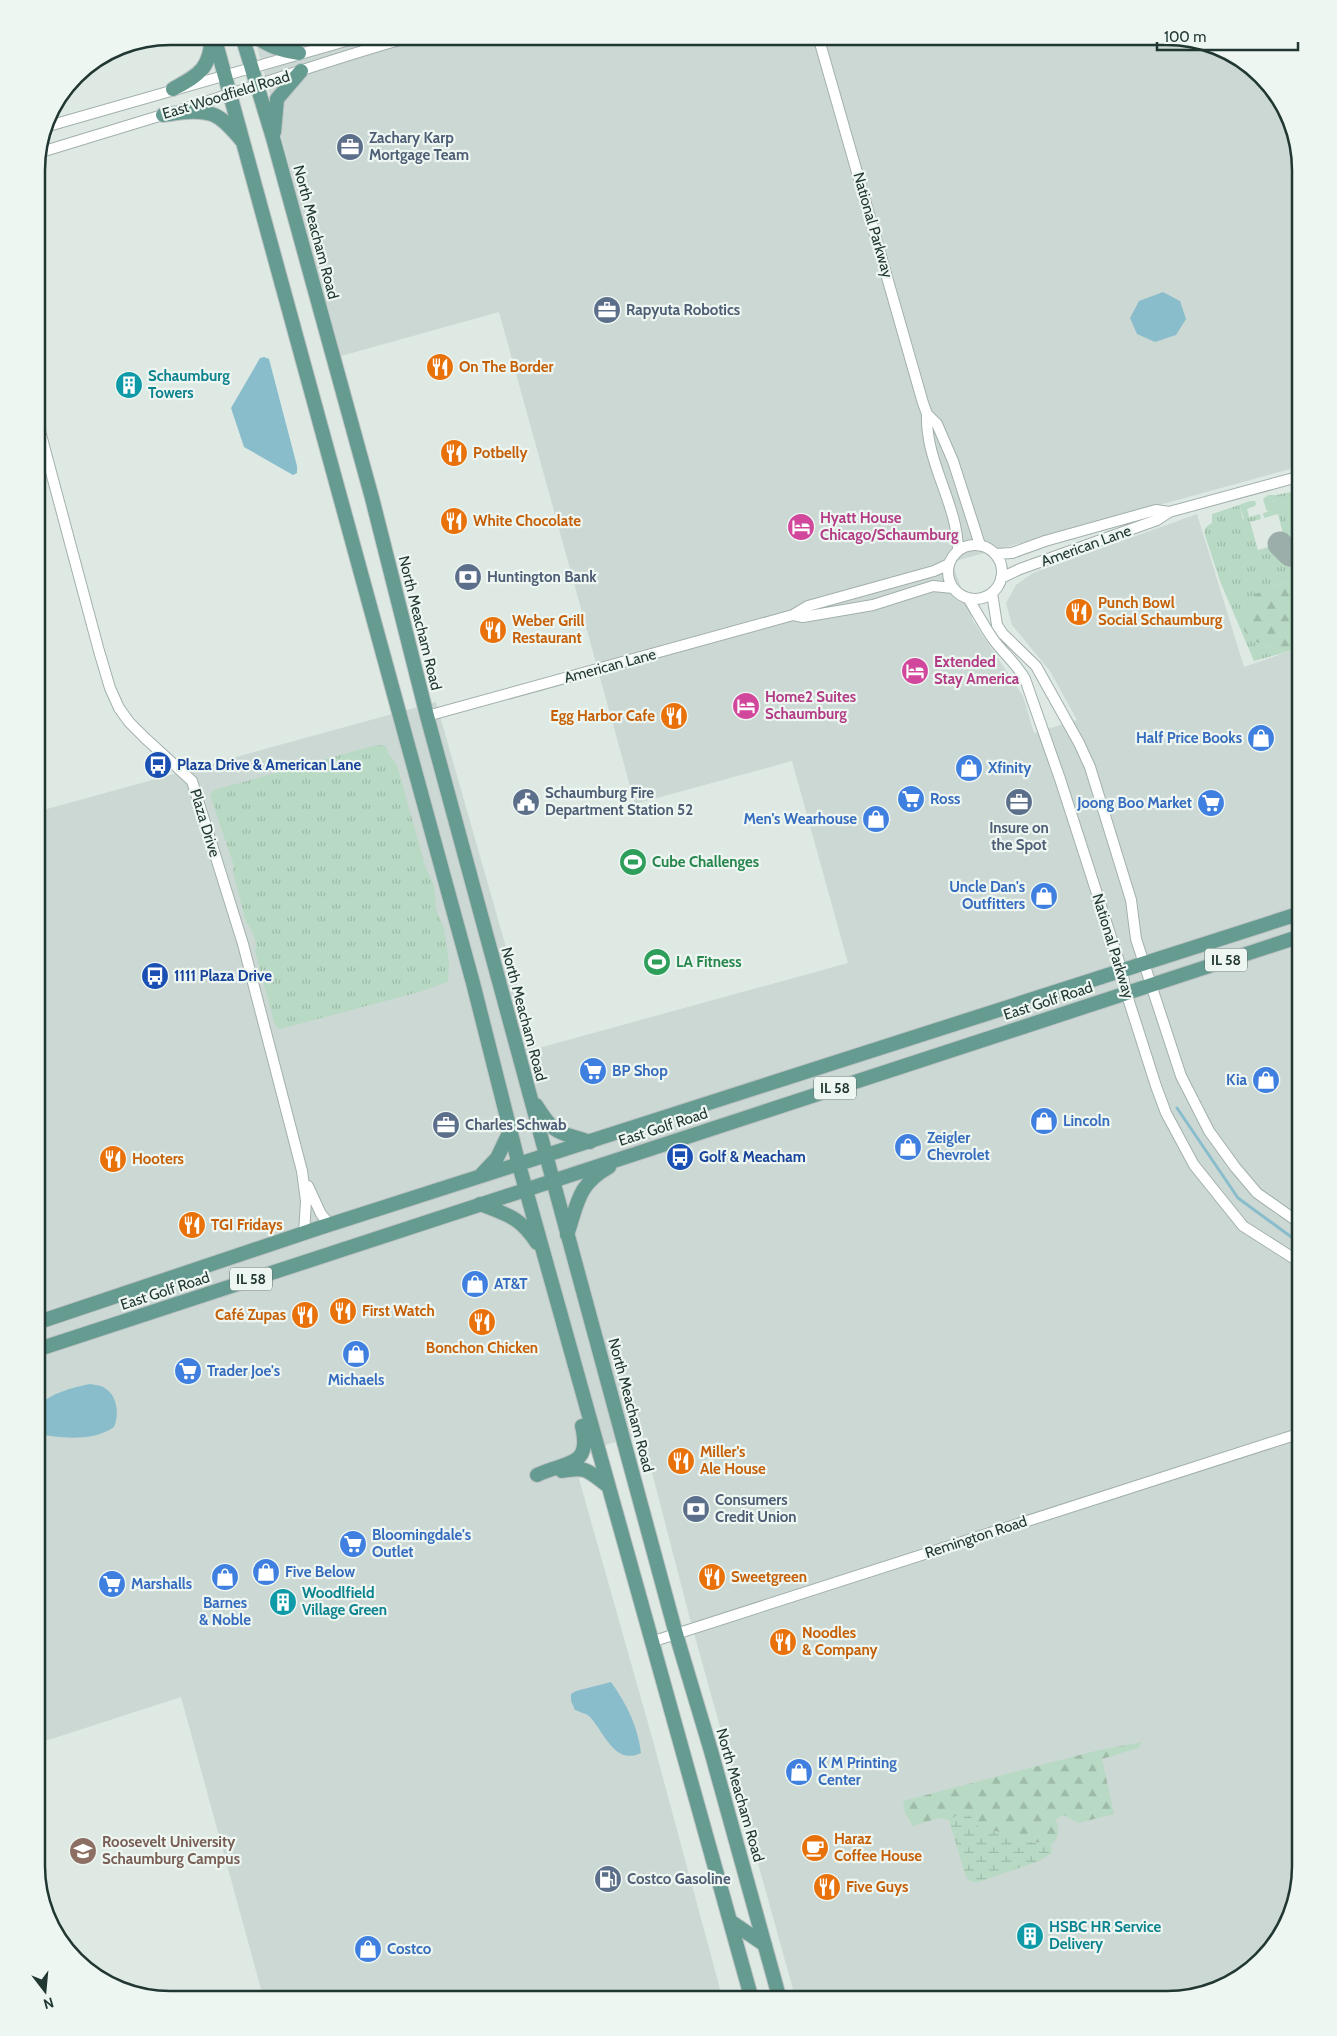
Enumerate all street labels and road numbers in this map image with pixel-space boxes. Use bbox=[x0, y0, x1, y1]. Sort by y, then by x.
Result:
street label: East Woodfield Road bbox=[160, 67, 292, 123]
street label: North Meacham Road bbox=[289, 163, 343, 301]
street label: National Parkway bbox=[849, 170, 897, 280]
street label: American Lane bbox=[1038, 521, 1134, 571]
street label: North Meacham Road bbox=[395, 554, 445, 692]
street label: American Lane bbox=[562, 645, 658, 687]
street label: Plaza Drive bbox=[186, 787, 224, 860]
street label: National Parkway bbox=[1088, 891, 1138, 1001]
street label: North Meacham Road bbox=[497, 945, 551, 1083]
road number: IL 58 bbox=[1205, 948, 1247, 972]
street label: East Golf Road bbox=[1001, 978, 1095, 1024]
road number: IL 58 bbox=[814, 1076, 856, 1100]
street label: East Golf Road bbox=[616, 1104, 710, 1150]
street label: East Golf Road bbox=[118, 1268, 212, 1314]
road number: IL 58 bbox=[230, 1268, 272, 1290]
street label: North Meacham Road bbox=[604, 1336, 658, 1474]
street label: Remington Road bbox=[923, 1512, 1029, 1562]
street label: North Meacham Road bbox=[712, 1726, 768, 1864]

